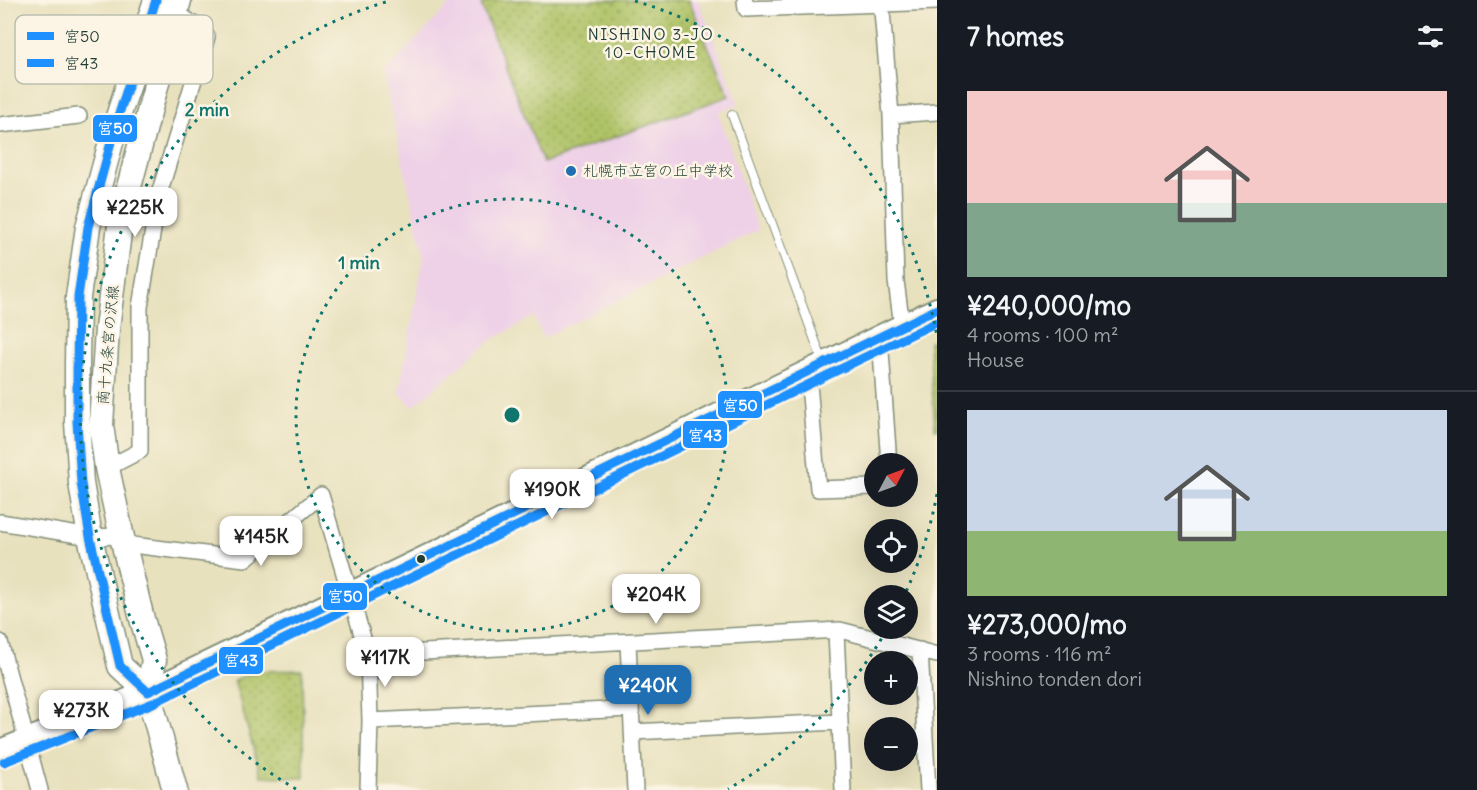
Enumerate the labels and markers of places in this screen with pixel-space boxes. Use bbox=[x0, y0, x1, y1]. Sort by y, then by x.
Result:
place label: 札幌市立宮の丘中学校 bbox=[583, 161, 733, 180]
marker: 札幌市立宮の丘中学校 bbox=[564, 164, 578, 178]
pin: ¥225K bbox=[93, 187, 177, 238]
centre of rings bbox=[502, 405, 522, 425]
pin: ¥190K bbox=[510, 469, 594, 520]
pin: ¥145K bbox=[219, 516, 303, 567]
unlabelled marker bbox=[415, 553, 427, 565]
pin: ¥204K bbox=[614, 574, 698, 625]
pin: ¥117K bbox=[343, 637, 427, 688]
pin: ¥240K bbox=[606, 665, 690, 716]
pin: ¥273K bbox=[39, 690, 123, 741]

